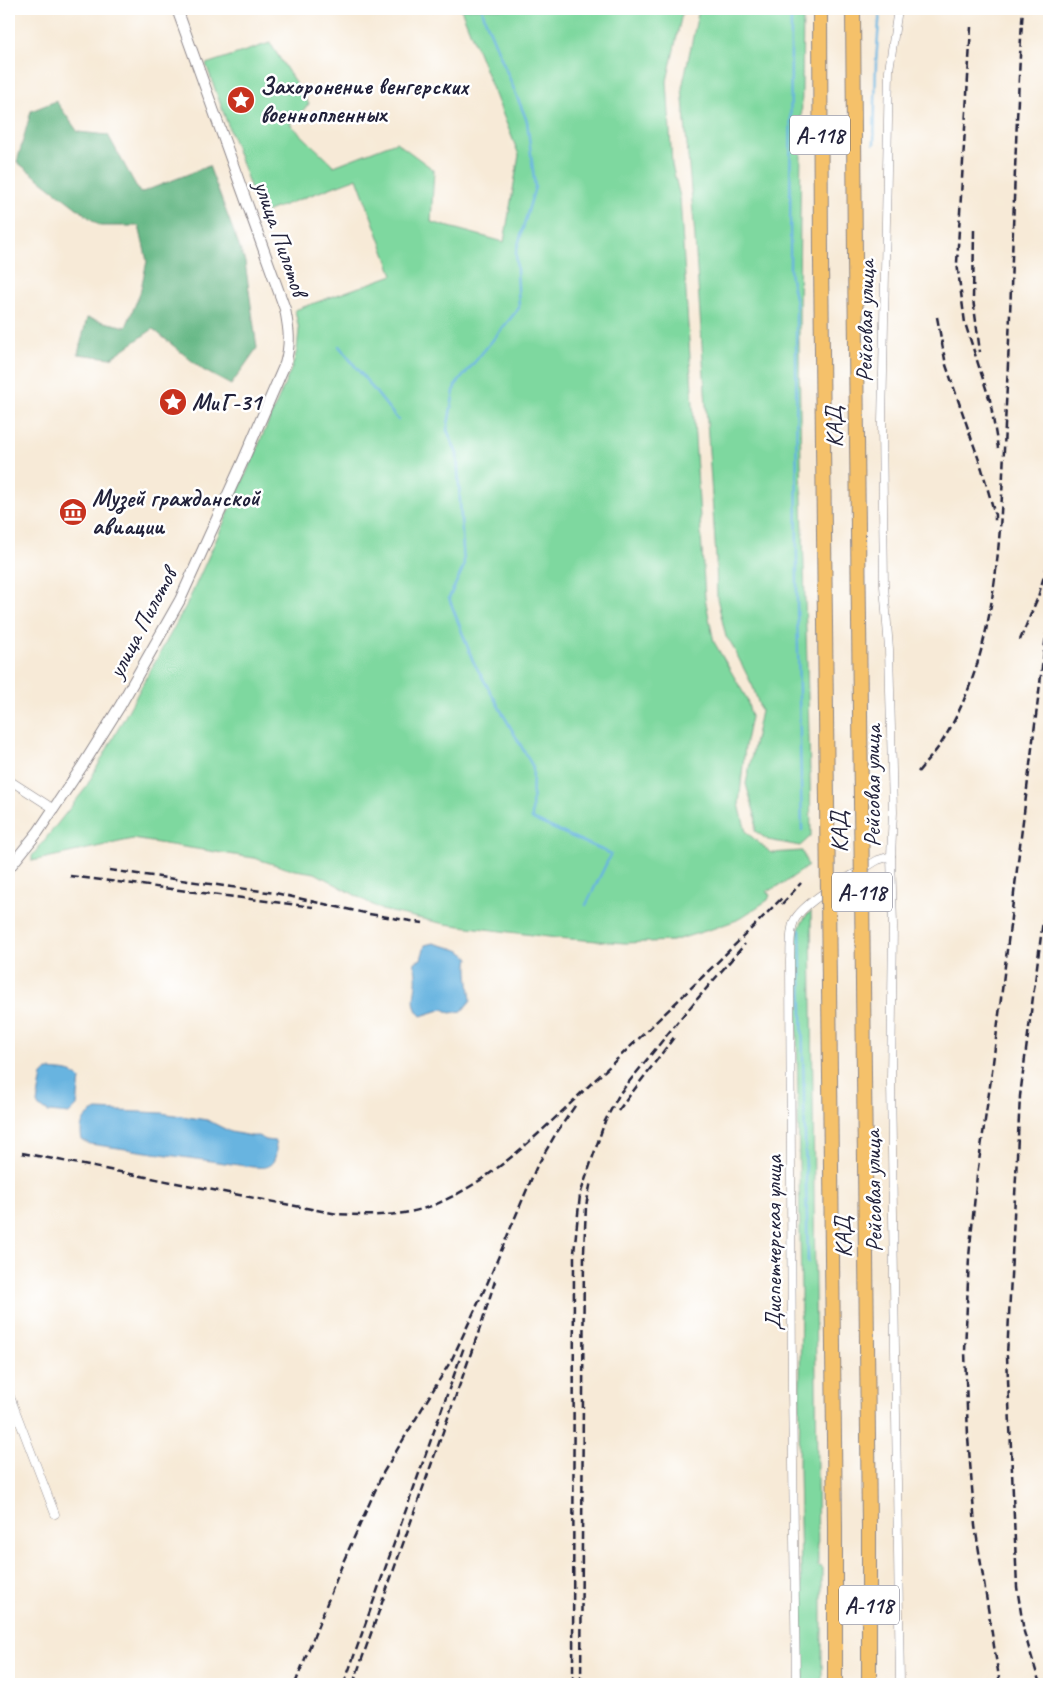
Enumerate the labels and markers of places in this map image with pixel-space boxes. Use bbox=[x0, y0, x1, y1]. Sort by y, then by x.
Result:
place label: Захоронение венгерских военнопленных bbox=[260, 71, 470, 129]
place icon: Захоронение венгерских военнопленных bbox=[226, 85, 256, 115]
place icon: МиГ-31 bbox=[158, 387, 188, 417]
place label: МиГ-31 bbox=[192, 387, 264, 417]
place label: Музей гражданской авиации bbox=[92, 483, 261, 541]
museum icon: Музей гражданской авиации bbox=[58, 497, 88, 527]

